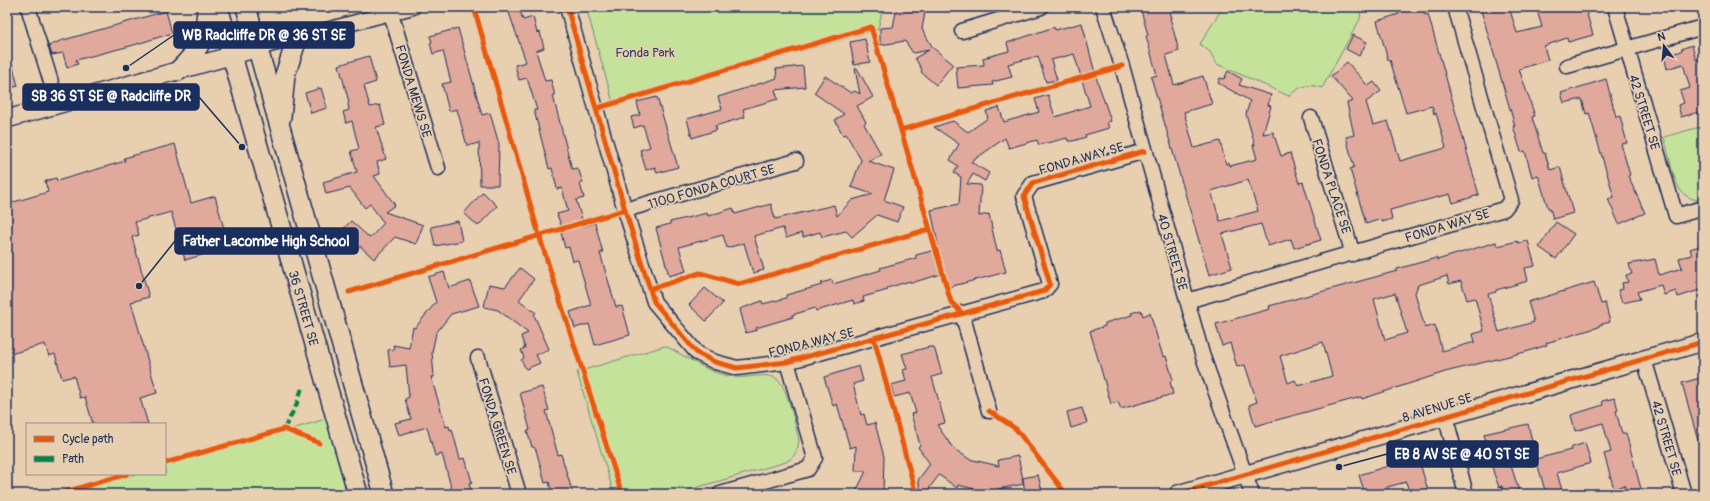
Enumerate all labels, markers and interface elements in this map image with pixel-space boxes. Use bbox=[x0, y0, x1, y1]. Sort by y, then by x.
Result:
callout: WB Radcliffe DR @ 36 ST SE bbox=[174, 22, 354, 48]
north arrow bbox=[1644, 26, 1684, 66]
text: WB Radcliffe DR @ 36 ST SE bbox=[182, 27, 347, 44]
text: N bbox=[1656, 29, 1667, 44]
street label: FONDA MEWS SE bbox=[391, 43, 435, 140]
park label: Fonda Park bbox=[615, 45, 675, 61]
street label: 42 STREET SE bbox=[1625, 73, 1663, 152]
callout: SB 36 ST SE @ Radcliffe DR bbox=[23, 84, 199, 110]
text: SB 36 ST SE @ Radcliffe DR bbox=[31, 88, 191, 105]
street label: FONDA PLACE SE bbox=[1308, 137, 1354, 236]
street label: FONDA WAY SE bbox=[1037, 139, 1126, 179]
street label: 1100 FONDA COURT SE bbox=[646, 161, 777, 213]
street label: FONDA WAY SE bbox=[1403, 205, 1492, 246]
street label: 40 STREET SE bbox=[1153, 212, 1191, 293]
callout: Father Lacombe High School bbox=[175, 228, 358, 254]
text: Father Lacombe High School bbox=[182, 233, 350, 250]
street label: 36 STREET SE bbox=[285, 269, 322, 348]
street label: FONDA WAY SE bbox=[767, 325, 856, 361]
street label: FONDA GREEN SE bbox=[475, 376, 519, 477]
street label: 8 AVENUE SE bbox=[1400, 390, 1474, 426]
street label: 42 STREET SE bbox=[1648, 399, 1685, 478]
legend bbox=[26, 423, 166, 475]
text: Cycle path bbox=[62, 432, 114, 447]
callout: EB 8 AV SE @ 40 ST SE bbox=[1387, 441, 1538, 467]
text: EB 8 AV SE @ 40 ST SE bbox=[1395, 446, 1530, 463]
text: Path bbox=[62, 452, 84, 467]

